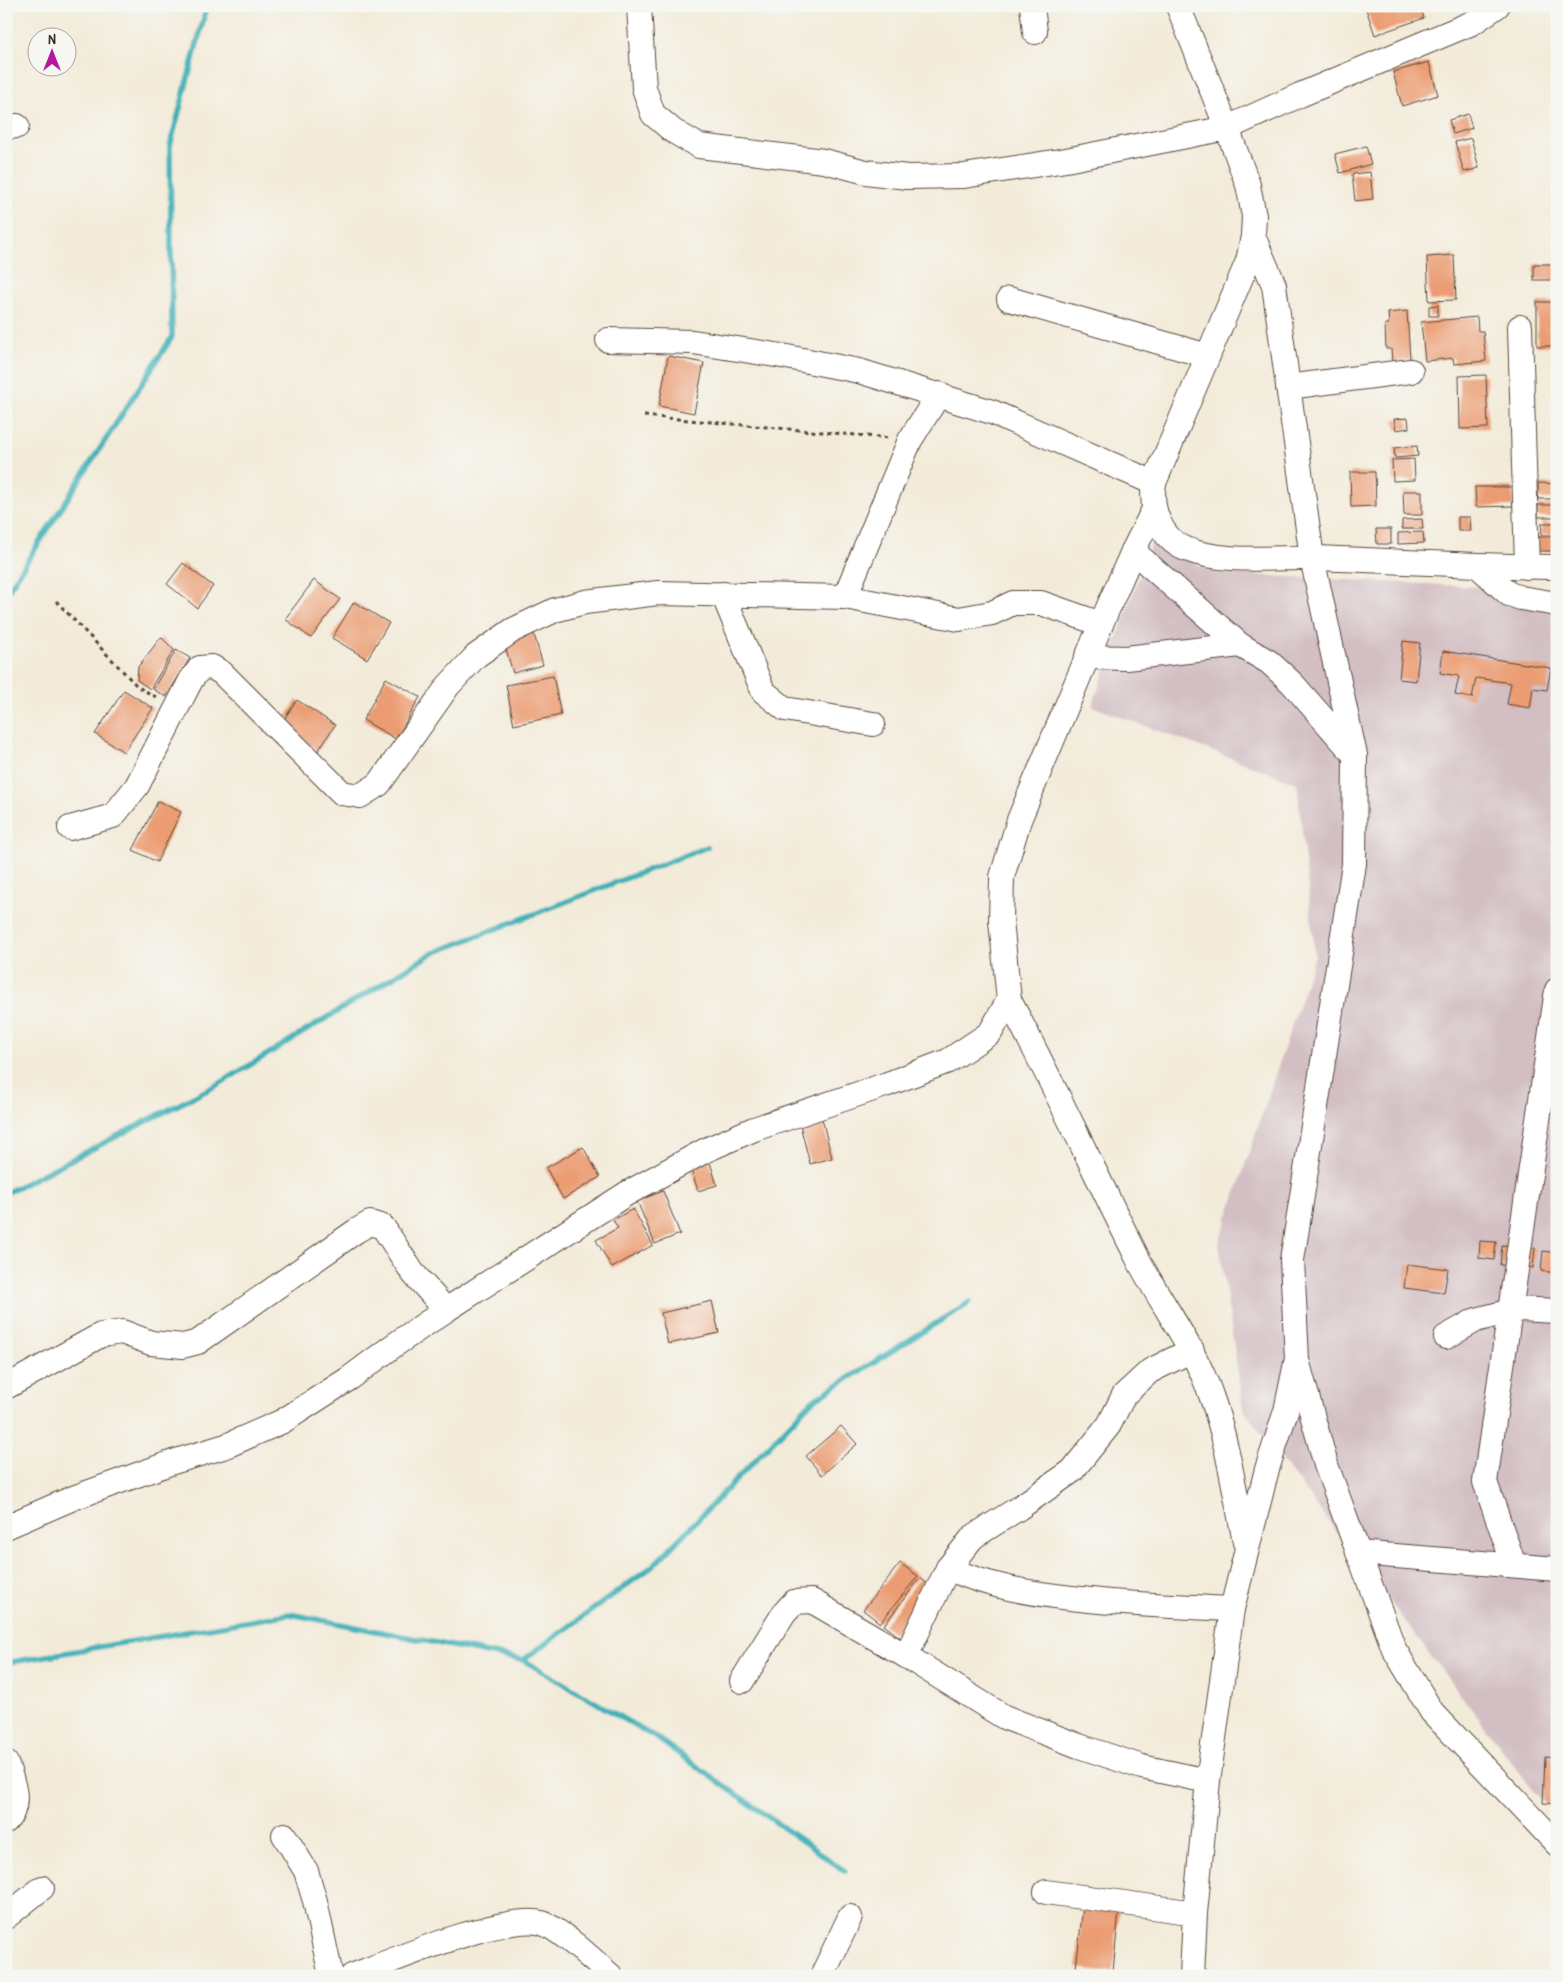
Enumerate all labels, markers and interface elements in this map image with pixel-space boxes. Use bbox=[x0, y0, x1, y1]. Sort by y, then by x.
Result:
north arrow bbox=[28, 28, 78, 78]
text: N bbox=[48, 29, 56, 48]

